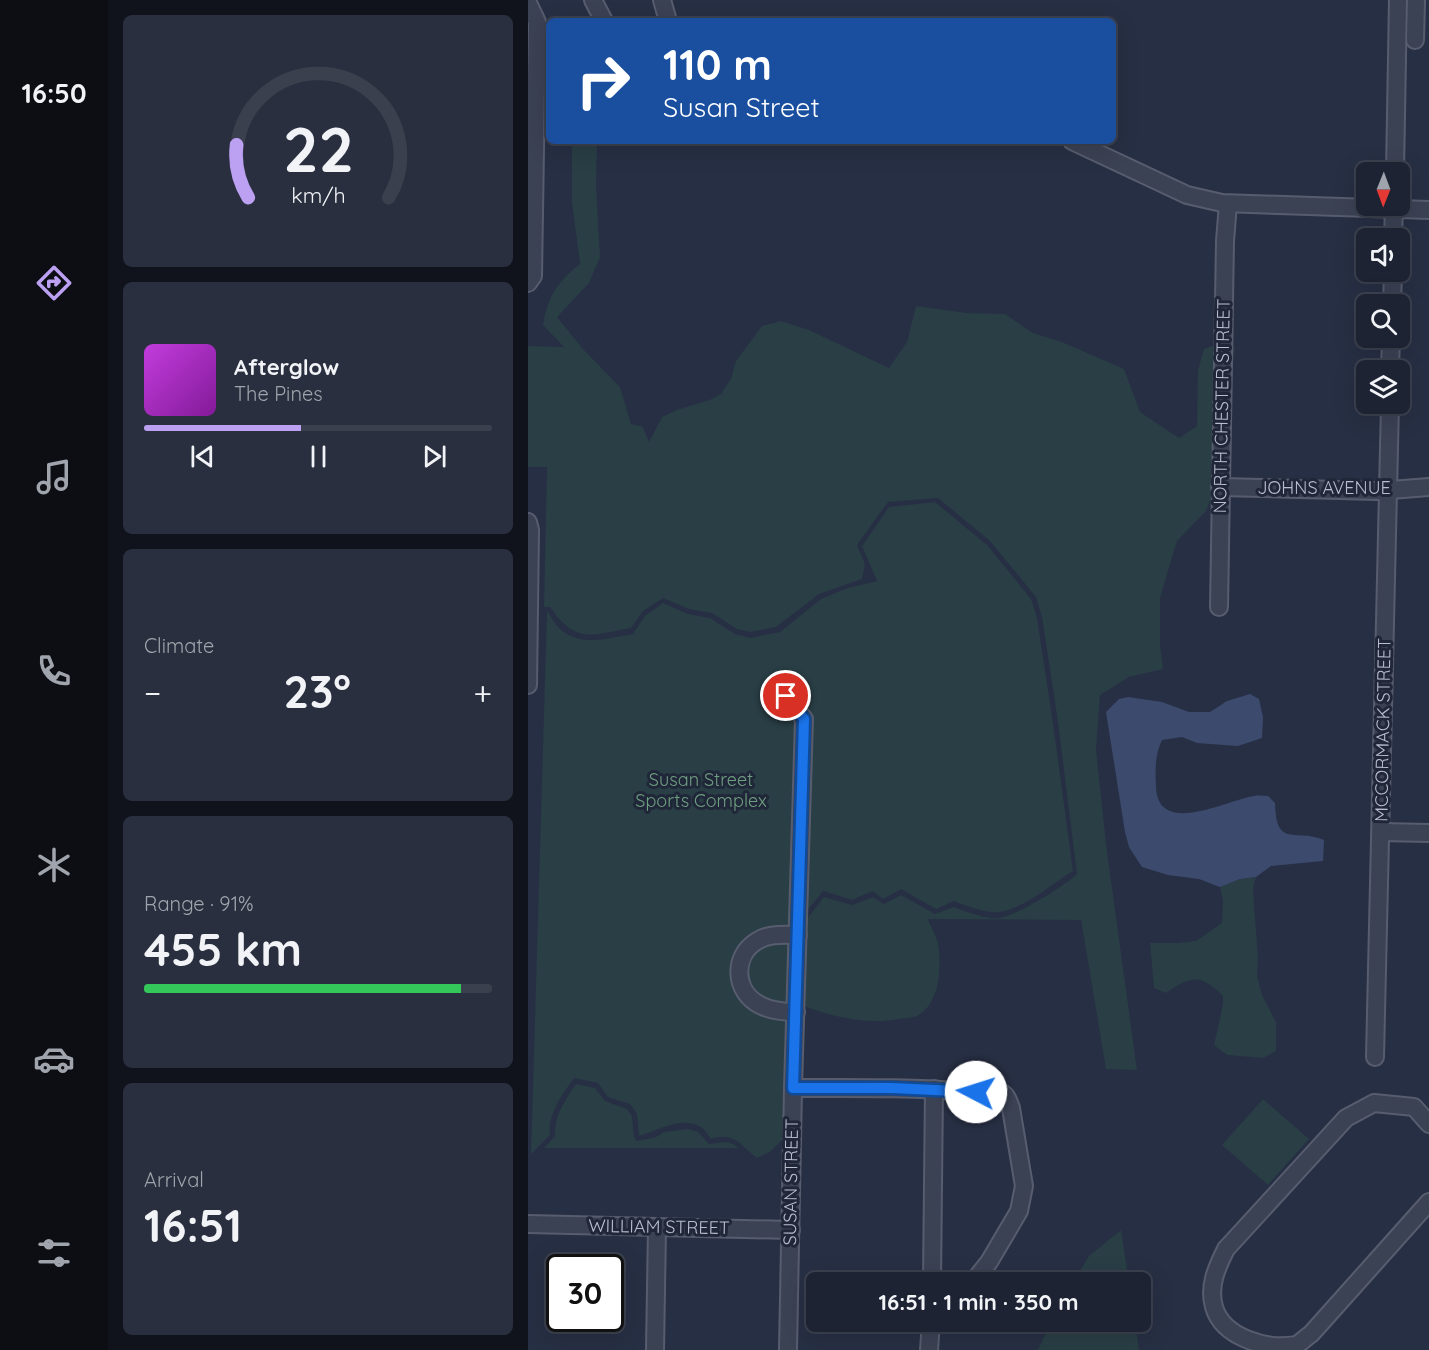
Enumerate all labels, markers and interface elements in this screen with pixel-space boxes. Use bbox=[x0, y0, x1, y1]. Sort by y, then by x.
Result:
text: 110 m bbox=[663, 38, 772, 91]
icon: right bbox=[564, 42, 642, 120]
text: 16:50 bbox=[22, 76, 86, 110]
text: Susan Street bbox=[663, 90, 820, 124]
text: 22 bbox=[282, 110, 354, 188]
north arrow bbox=[1356, 162, 1410, 216]
map controls bbox=[1356, 162, 1410, 414]
text: km/h bbox=[291, 182, 345, 208]
button: sound bbox=[1356, 228, 1410, 282]
icon: directions bbox=[33, 262, 75, 304]
button: search bbox=[1356, 294, 1410, 348]
street label: NORTH CHESTER STREET bbox=[1208, 298, 1235, 514]
text: Afterglow bbox=[234, 353, 339, 381]
button: layers bbox=[1356, 360, 1410, 414]
text: The Pines bbox=[234, 381, 323, 406]
icon: previous bbox=[186, 440, 219, 473]
icon: pause bbox=[302, 440, 335, 473]
icon: next bbox=[418, 440, 451, 473]
icon: music bbox=[33, 456, 75, 498]
street label: JOHNS AVENUE bbox=[1257, 476, 1391, 499]
text: Climate bbox=[144, 633, 214, 658]
street label: MCCORMACK STREET bbox=[1369, 638, 1396, 822]
icon: phone bbox=[33, 650, 75, 692]
text: 23° bbox=[284, 663, 351, 719]
pin bbox=[760, 670, 811, 721]
text: − bbox=[144, 672, 161, 713]
text: + bbox=[473, 672, 492, 713]
icon: arrive bbox=[769, 679, 802, 712]
park label: Susan Street Sports Complex bbox=[635, 768, 767, 812]
icon: climate bbox=[33, 844, 75, 886]
text: Range · 91% bbox=[144, 891, 254, 916]
text: 455 km bbox=[144, 921, 302, 977]
icon: car bbox=[33, 1038, 75, 1080]
position arrow bbox=[944, 1060, 1008, 1124]
street label: SUSAN STREET bbox=[778, 1118, 803, 1246]
text: Arrival bbox=[144, 1167, 204, 1192]
text: 16:51 bbox=[144, 1197, 242, 1253]
street label: WILLIAM STREET bbox=[588, 1214, 730, 1239]
icon: filters bbox=[33, 1232, 75, 1274]
speed limit sign: 30 bbox=[546, 1254, 624, 1332]
text: 16:51 · 1 min · 350 m bbox=[878, 1288, 1079, 1316]

